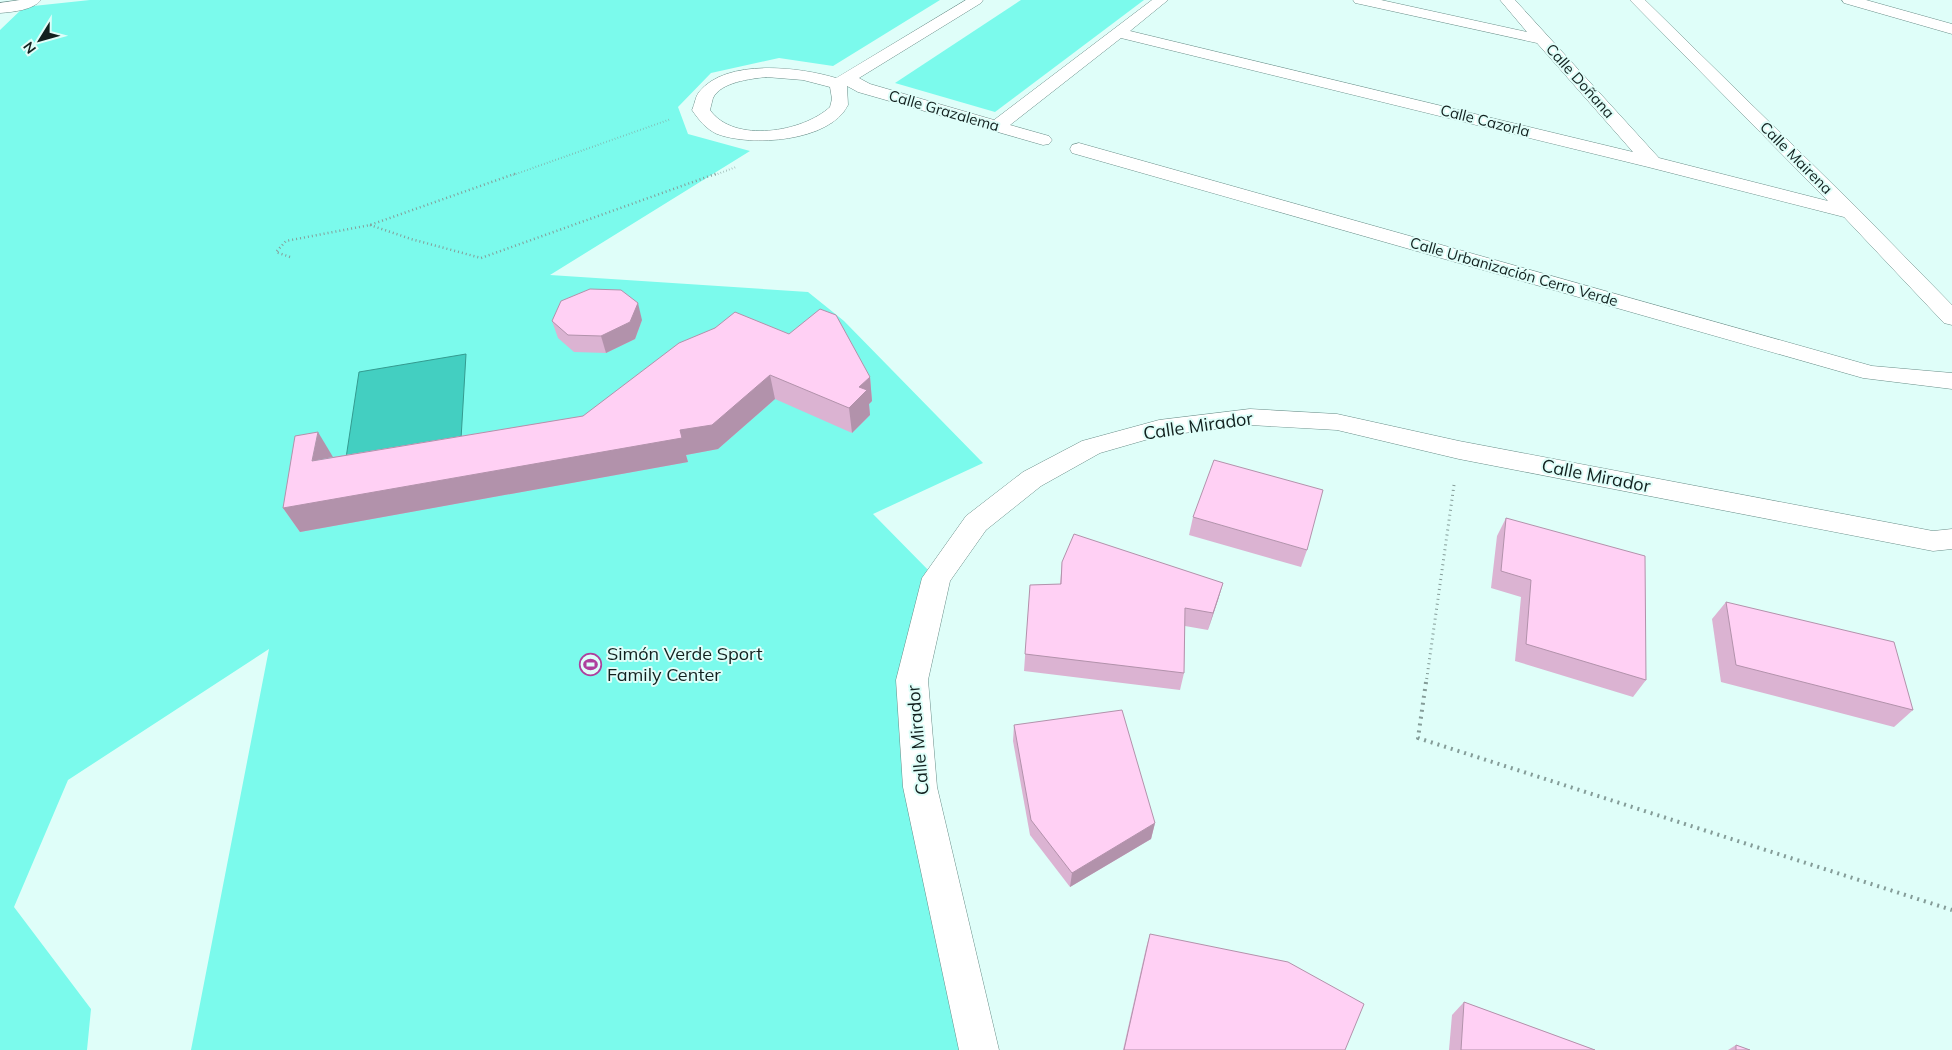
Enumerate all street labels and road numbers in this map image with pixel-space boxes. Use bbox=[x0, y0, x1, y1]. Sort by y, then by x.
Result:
street label: Calle Doñana bbox=[1542, 40, 1619, 122]
street label: Calle Grazalema bbox=[887, 86, 1002, 135]
street label: Calle Cazorla bbox=[1438, 100, 1532, 141]
street label: Calle Mairena bbox=[1756, 117, 1837, 198]
street label: Calle Urbanización Cerro Verde bbox=[1408, 233, 1620, 310]
street label: Calle Mirador bbox=[1142, 406, 1255, 445]
street label: Calle Mirador bbox=[1540, 454, 1653, 497]
street label: Calle Mirador bbox=[901, 684, 934, 796]

